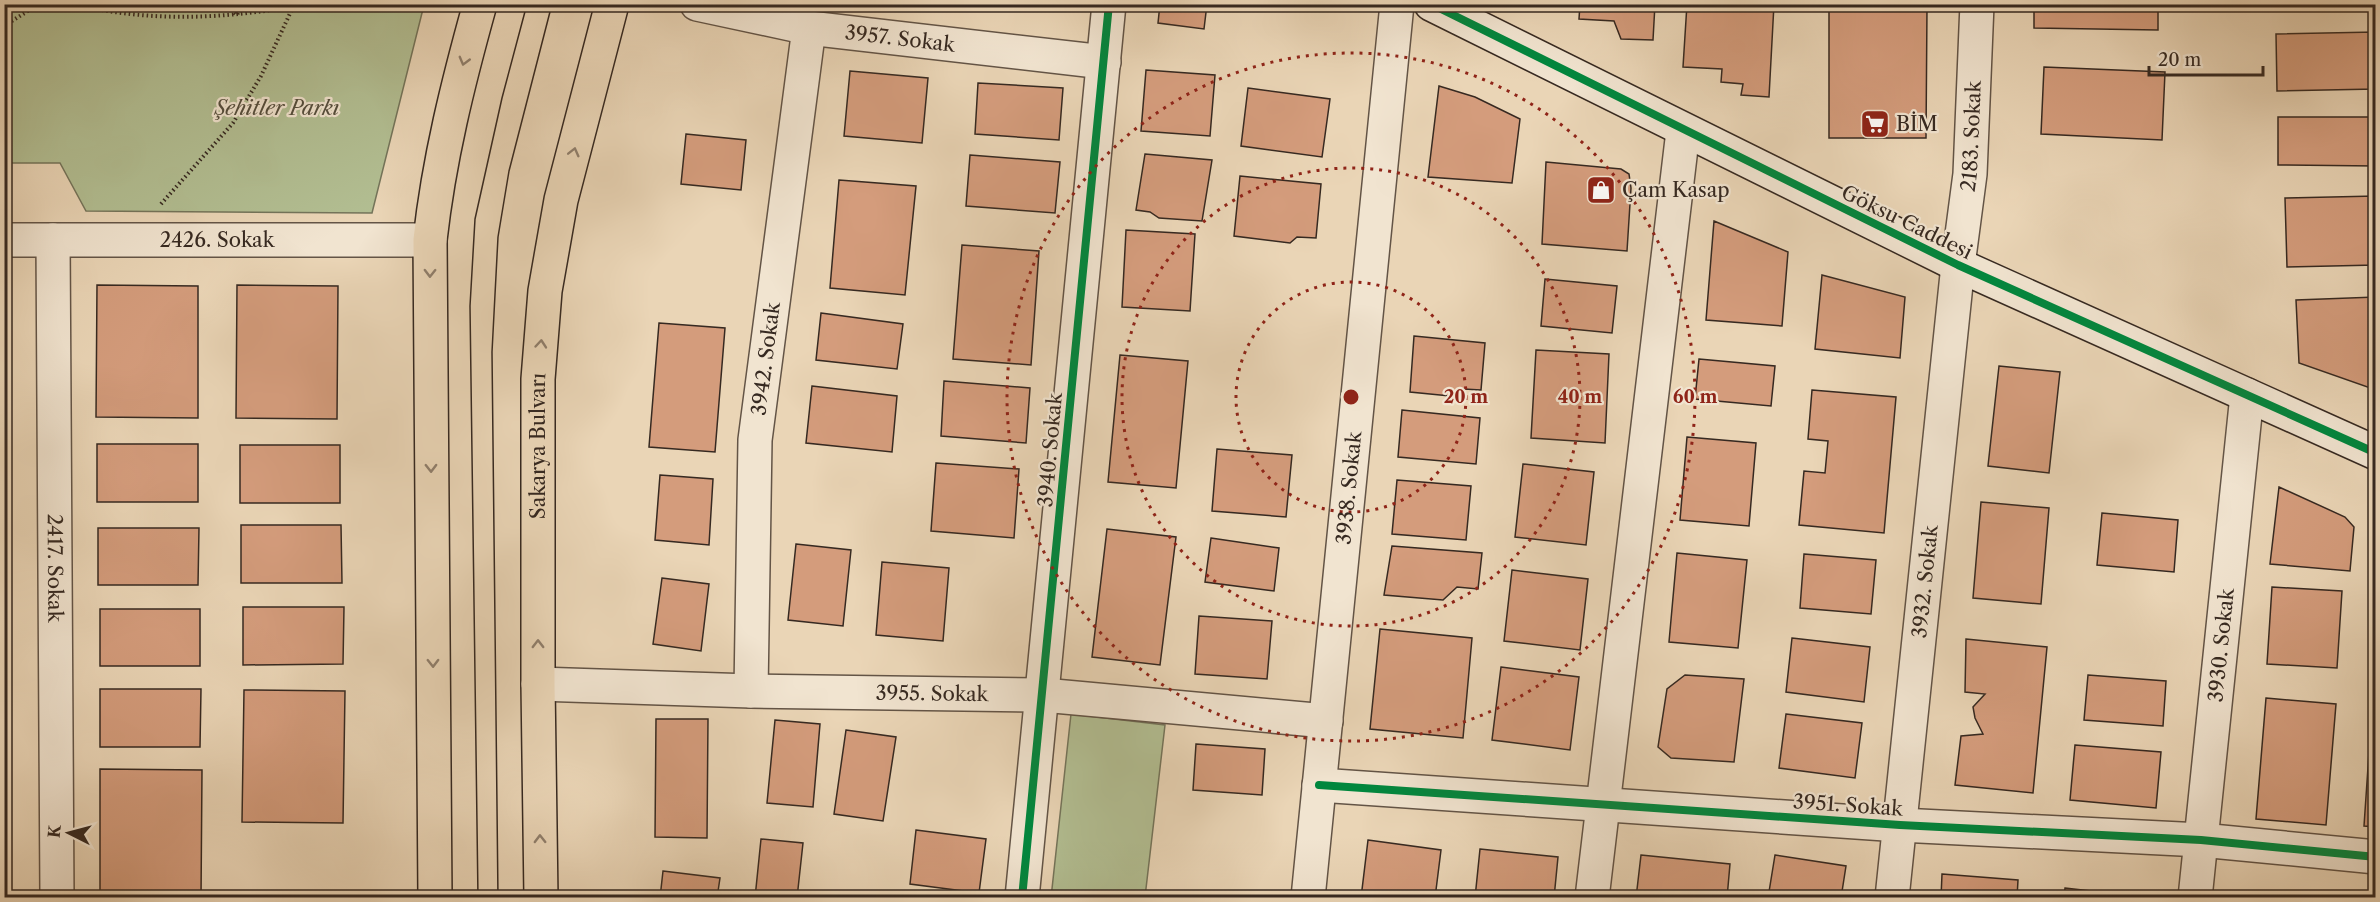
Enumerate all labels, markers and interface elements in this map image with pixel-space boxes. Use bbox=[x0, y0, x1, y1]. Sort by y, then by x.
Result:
street label: 3957. Sokak bbox=[844, 20, 958, 57]
scale bar bbox=[2149, 39, 2263, 77]
text: 20 m bbox=[2158, 49, 2202, 71]
one-way arrow bbox=[459, 56, 472, 66]
street label: 2183. Sokak bbox=[1956, 79, 1986, 193]
park label: Şehitler Parkı bbox=[214, 96, 339, 120]
supermarket icon: BİM bbox=[1859, 108, 1891, 140]
place label: BİM bbox=[1896, 111, 1938, 136]
one-way arrow bbox=[566, 147, 579, 157]
shop icon: Çam Kasap bbox=[1585, 174, 1617, 206]
place label: Çam Kasap bbox=[1622, 178, 1730, 202]
street label: Göksu Caddesi bbox=[1838, 180, 1976, 264]
street label: 2426. Sokak bbox=[160, 228, 276, 252]
one-way arrow bbox=[424, 269, 436, 278]
street label: 3942. Sokak bbox=[746, 299, 785, 417]
one-way arrow bbox=[534, 340, 547, 349]
street label: Sakarya Bulvarı bbox=[526, 372, 550, 519]
text: 20 m bbox=[1444, 386, 1488, 408]
text: 40 m bbox=[1558, 386, 1602, 408]
text: 60 m bbox=[1673, 386, 1717, 408]
centre of rings bbox=[1341, 387, 1361, 407]
street label: 3940. Sokak bbox=[1033, 390, 1067, 508]
street label: 3938. Sokak bbox=[1331, 429, 1367, 546]
one-way arrow bbox=[425, 464, 437, 473]
street label: 2417. Sokak bbox=[43, 514, 67, 624]
street label: 3932. Sokak bbox=[1907, 523, 1943, 639]
street label: 3930. Sokak bbox=[2203, 586, 2239, 703]
one-way arrow bbox=[532, 640, 544, 649]
one-way arrow bbox=[427, 659, 439, 668]
street label: 3955. Sokak bbox=[875, 681, 990, 706]
street label: 3951. Sokak bbox=[1792, 789, 1905, 821]
north arrow bbox=[39, 803, 99, 863]
text: K bbox=[43, 823, 65, 839]
one-way arrow bbox=[534, 835, 547, 844]

